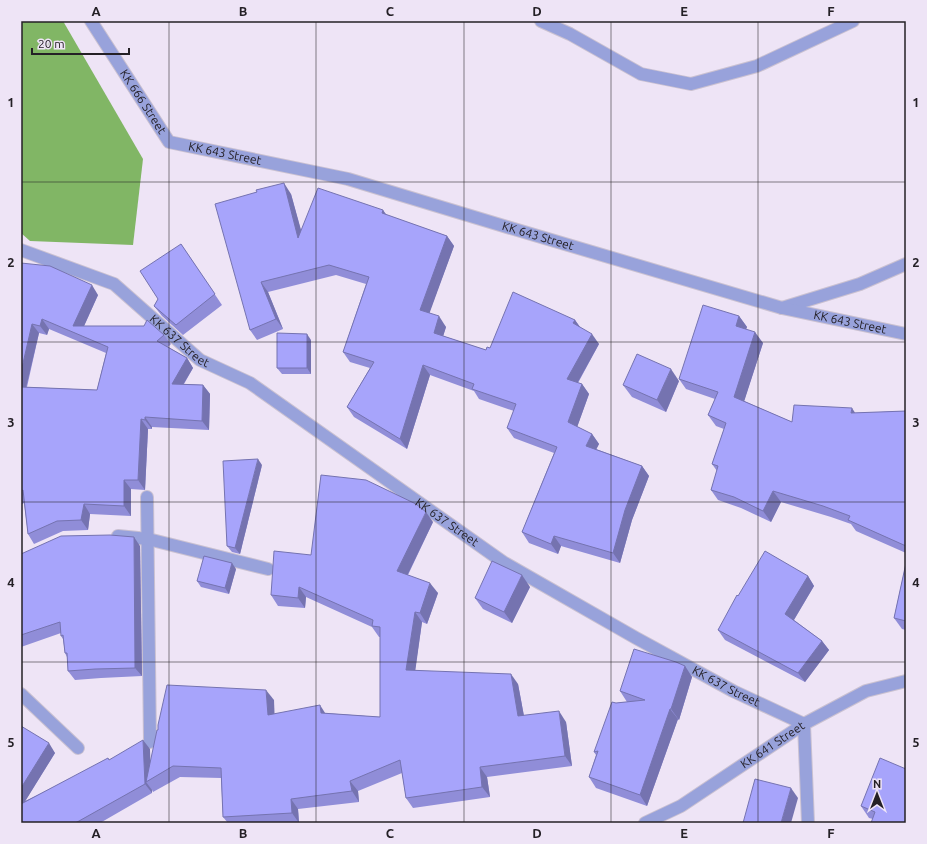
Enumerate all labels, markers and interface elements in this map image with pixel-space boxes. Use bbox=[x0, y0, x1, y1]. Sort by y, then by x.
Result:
text: A bbox=[91, 4, 101, 18]
text: B bbox=[239, 4, 248, 18]
text: C bbox=[386, 4, 395, 18]
text: D bbox=[532, 4, 542, 18]
text: E bbox=[680, 4, 688, 18]
text: F bbox=[827, 4, 835, 18]
scale bar bbox=[32, 30, 129, 56]
text: 20 m bbox=[38, 37, 65, 50]
street label: KK 666 Street bbox=[118, 67, 169, 136]
text: 1 bbox=[7, 95, 15, 109]
text: 1 bbox=[912, 95, 920, 109]
street label: KK 643 Street bbox=[187, 139, 263, 167]
street label: KK 643 Street bbox=[501, 219, 576, 252]
text: 2 bbox=[7, 255, 15, 269]
text: 2 bbox=[912, 255, 920, 269]
street label: KK 643 Street bbox=[813, 308, 888, 336]
street label: KK 637 Street bbox=[147, 312, 212, 369]
text: 3 bbox=[7, 415, 15, 429]
text: 3 bbox=[912, 415, 920, 429]
street label: KK 637 Street bbox=[413, 495, 481, 549]
text: 4 bbox=[7, 575, 15, 589]
text: 4 bbox=[912, 575, 920, 589]
street label: KK 637 Street bbox=[690, 663, 762, 709]
street label: KK 641 Street bbox=[738, 718, 807, 770]
text: 5 bbox=[7, 735, 15, 749]
text: 5 bbox=[912, 735, 920, 749]
north arrow bbox=[857, 774, 897, 814]
text: N bbox=[873, 778, 881, 790]
text: A bbox=[91, 826, 101, 840]
text: B bbox=[239, 826, 248, 840]
text: C bbox=[386, 826, 395, 840]
text: D bbox=[532, 826, 542, 840]
text: E bbox=[680, 826, 688, 840]
text: F bbox=[827, 826, 835, 840]

